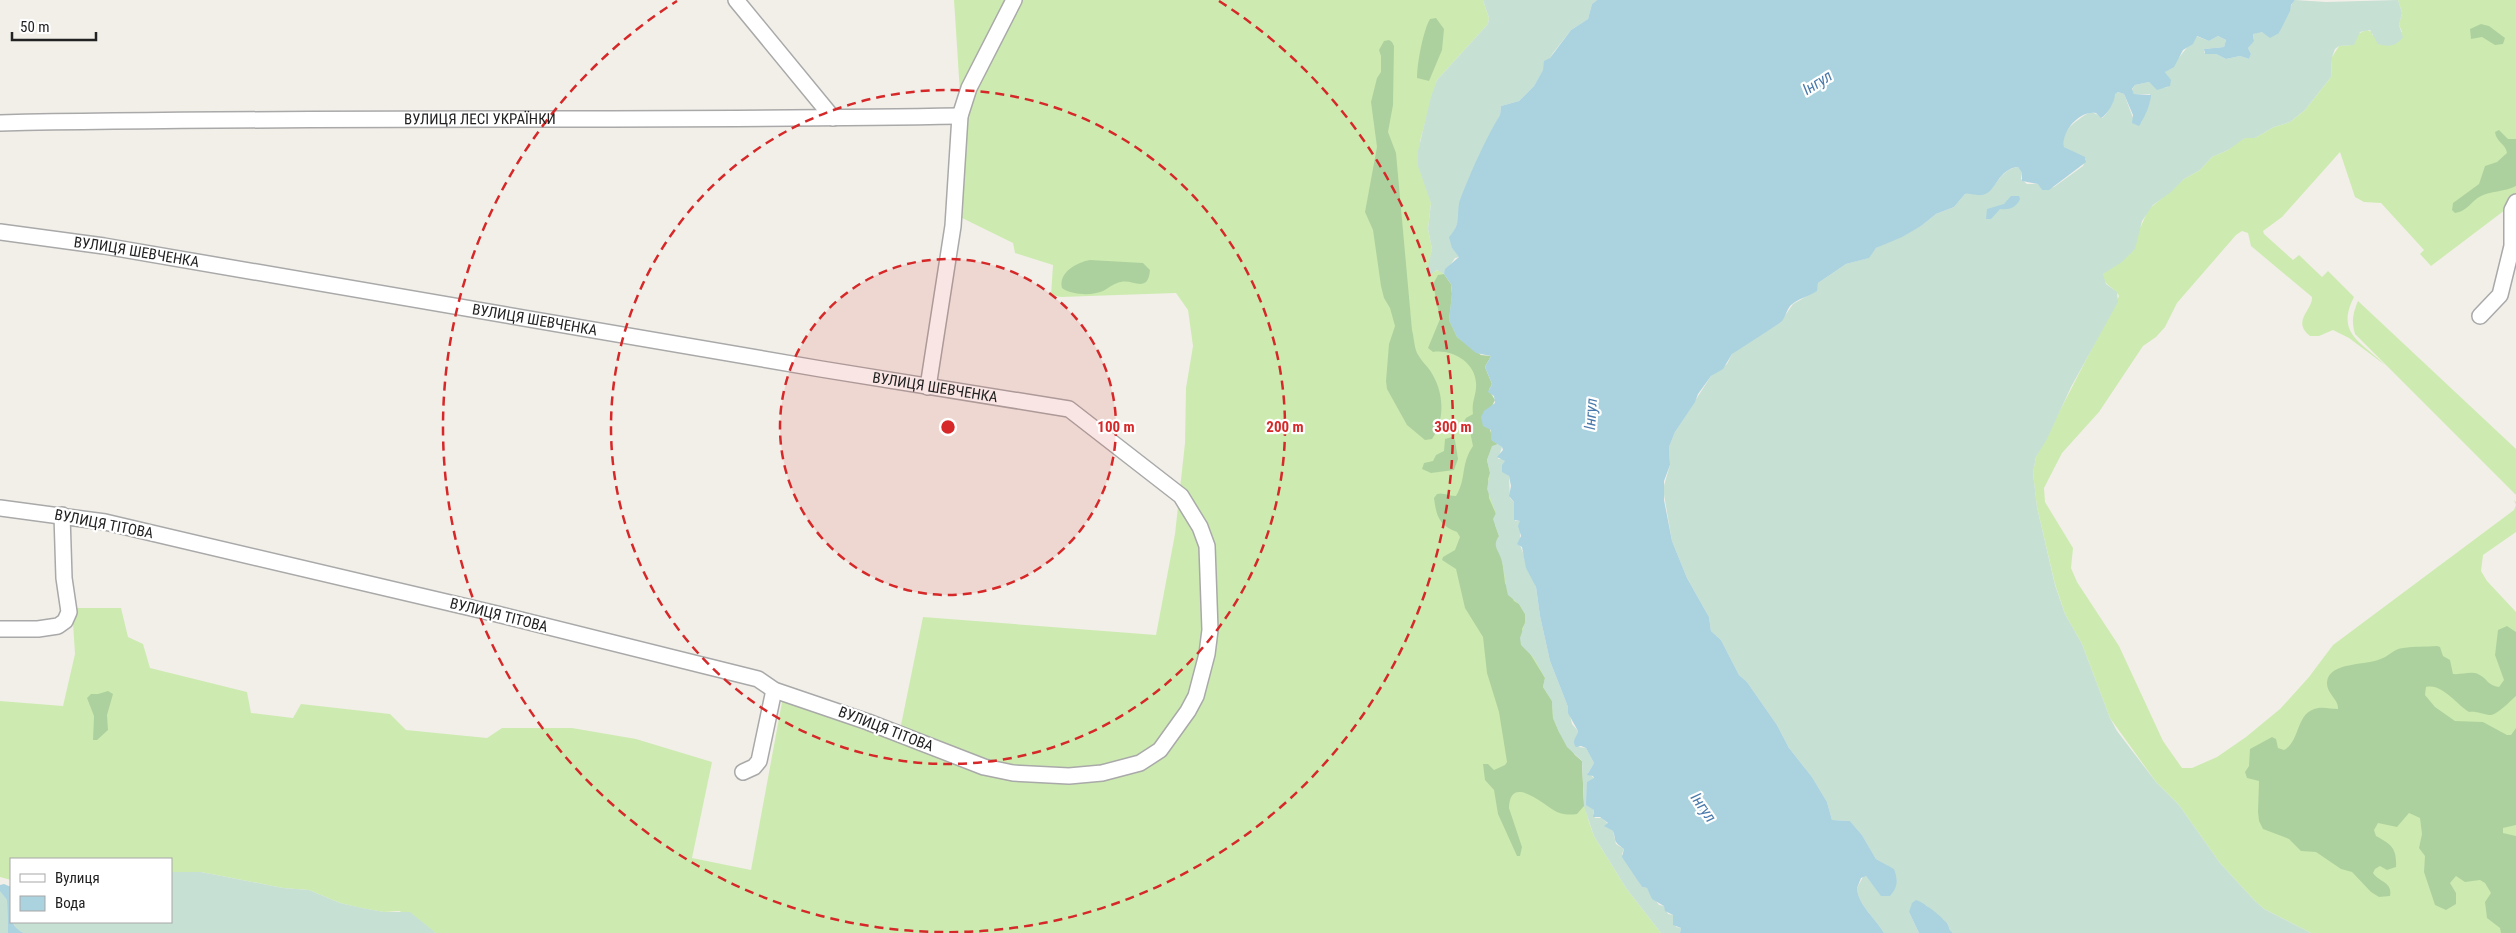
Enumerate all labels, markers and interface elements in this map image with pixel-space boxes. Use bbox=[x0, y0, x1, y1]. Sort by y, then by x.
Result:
scale bar bbox=[12, 10, 96, 42]
text: 50 m bbox=[20, 18, 50, 36]
water label: Інгул bbox=[1799, 66, 1836, 99]
street label: ВУЛИЦЯ ЛЕСІ УКРАЇНКИ bbox=[404, 110, 556, 128]
street label: ВУЛИЦЯ ШЕВЧЕНКА bbox=[73, 233, 201, 271]
street label: ВУЛИЦЯ ШЕВЧЕНКА bbox=[471, 300, 599, 340]
street label: ВУЛИЦЯ ШЕВЧЕНКА bbox=[871, 368, 999, 406]
water label: Інгул bbox=[1580, 398, 1601, 430]
centre of rings bbox=[939, 418, 957, 436]
text: 100 m bbox=[1097, 418, 1135, 436]
text: 200 m bbox=[1266, 418, 1304, 436]
text: 300 m bbox=[1434, 418, 1472, 436]
street label: ВУЛИЦЯ ТІТОВА bbox=[53, 506, 155, 542]
street label: ВУЛИЦЯ ТІТОВА bbox=[448, 594, 550, 636]
street label: ВУЛИЦЯ ТІТОВА bbox=[836, 703, 936, 756]
water label: Інгул bbox=[1687, 789, 1720, 826]
legend bbox=[10, 858, 172, 923]
text: Вулиця bbox=[55, 869, 100, 887]
text: Вода bbox=[55, 894, 85, 912]

